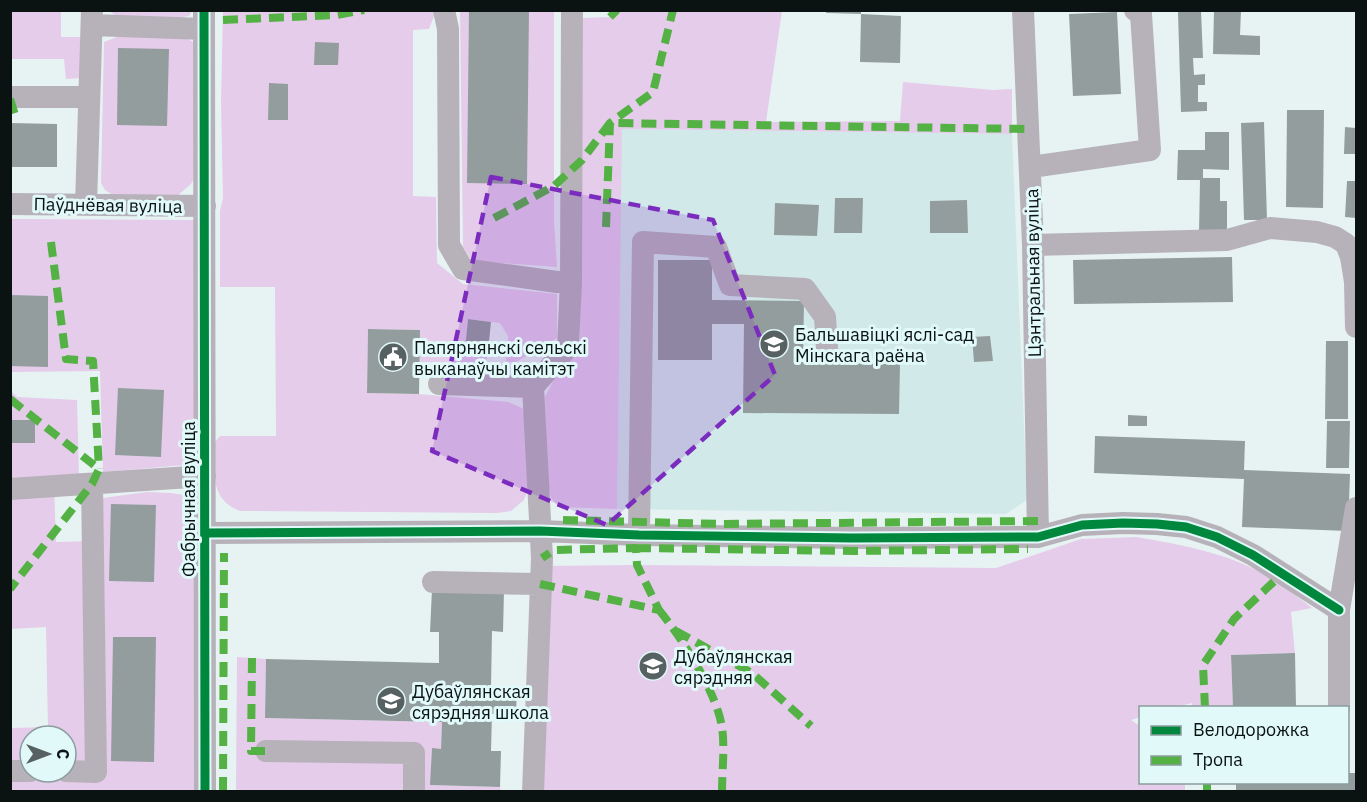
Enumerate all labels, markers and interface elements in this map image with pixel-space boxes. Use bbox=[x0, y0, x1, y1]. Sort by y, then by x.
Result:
street label: Цэнтральная вуліца bbox=[1020, 188, 1046, 358]
street label: Паўднёвая вуліца bbox=[33, 192, 183, 218]
place label: Бальшавіцкі яслі-сад Мінскага раёна bbox=[795, 323, 975, 367]
school or university icon: Бальшавіцкі яслі-сад Мінскага раёна bbox=[758, 328, 790, 360]
place label: Папярнянскі сельскі выканаўчы камітэт bbox=[414, 336, 587, 380]
public building icon: Папярнянскі сельскі выканаўчы камітэт bbox=[377, 341, 409, 373]
street label: Фабрычная вуліца bbox=[177, 421, 200, 577]
place label: Дубаўлянская сярэдняя bbox=[674, 645, 793, 689]
school or university icon: Дубаўлянская сярэдняя bbox=[637, 650, 669, 682]
place label: Дубаўлянская сярэдняя школа bbox=[412, 680, 549, 724]
school or university icon: Дубаўлянская сярэдняя школа bbox=[375, 685, 407, 717]
legend bbox=[1139, 706, 1349, 784]
text: Велодорожка bbox=[1193, 718, 1309, 741]
north arrow bbox=[18, 724, 78, 784]
text: Тропа bbox=[1193, 748, 1243, 771]
text: С bbox=[53, 749, 73, 759]

